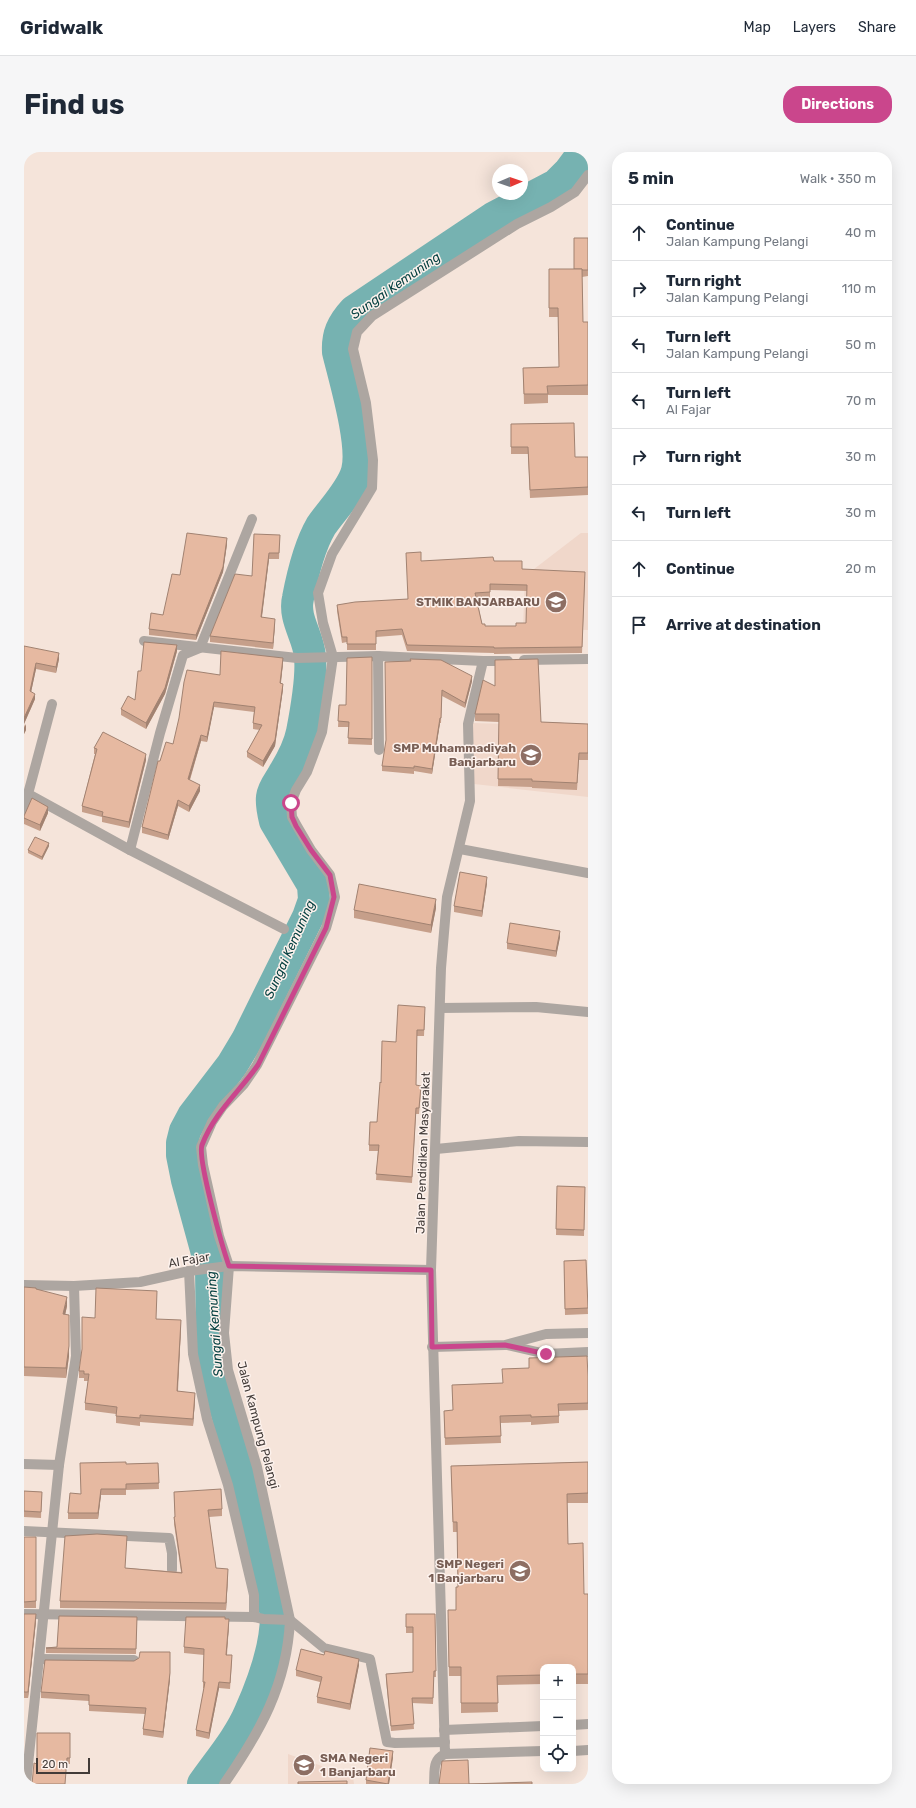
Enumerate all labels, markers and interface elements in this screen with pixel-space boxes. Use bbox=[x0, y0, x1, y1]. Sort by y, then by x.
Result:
text: Gridwalk bbox=[20, 16, 103, 39]
text: Map bbox=[744, 19, 771, 36]
text: Layers bbox=[793, 19, 836, 36]
text: Share bbox=[858, 19, 896, 36]
button: Directions bbox=[783, 86, 892, 123]
text: Find us bbox=[24, 88, 124, 121]
north arrow bbox=[492, 164, 528, 200]
text: 5 min bbox=[628, 168, 674, 188]
text: Walk · 350 m bbox=[800, 171, 876, 186]
text: Continue bbox=[666, 216, 735, 234]
icon: ahead bbox=[628, 222, 650, 244]
text: 40 m bbox=[845, 225, 876, 240]
text: Jalan Kampung Pelangi bbox=[666, 234, 808, 249]
water label: Sungai Kemuning bbox=[348, 249, 444, 323]
text: Turn right bbox=[666, 272, 741, 290]
icon: right bbox=[628, 278, 650, 300]
text: 110 m bbox=[842, 281, 876, 296]
text: Jalan Kampung Pelangi bbox=[666, 290, 808, 305]
text: Turn left bbox=[666, 328, 731, 346]
icon: left bbox=[628, 334, 650, 356]
text: 50 m bbox=[845, 337, 876, 352]
text: Jalan Kampung Pelangi bbox=[666, 346, 808, 361]
text: Turn left bbox=[666, 384, 731, 402]
icon: left bbox=[628, 390, 650, 412]
text: 70 m bbox=[846, 393, 876, 408]
text: Al Fajar bbox=[666, 402, 711, 417]
icon: right bbox=[628, 446, 650, 468]
text: Turn right bbox=[666, 448, 741, 466]
text: 30 m bbox=[845, 449, 876, 464]
icon: left bbox=[628, 502, 650, 524]
text: Turn left bbox=[666, 504, 731, 522]
text: 30 m bbox=[845, 505, 876, 520]
icon: ahead bbox=[628, 558, 650, 580]
text: Continue bbox=[666, 560, 735, 578]
text: 20 m bbox=[845, 561, 876, 576]
school or university icon: STMIK BANJARBARU bbox=[543, 589, 569, 615]
place label: STMIK BANJARBARU bbox=[416, 595, 540, 609]
icon: arrive bbox=[628, 614, 650, 636]
text: Arrive at destination bbox=[666, 616, 821, 634]
place label: SMP Muhammadiyah Banjarbaru bbox=[393, 741, 516, 769]
school or university icon: SMP Muhammadiyah Banjarbaru bbox=[518, 742, 544, 768]
route start bbox=[282, 794, 300, 812]
water label: Sungai Kemuning bbox=[261, 897, 319, 1001]
street label: Jalan Pendidikan Masyarakat bbox=[413, 1071, 433, 1234]
street label: Al Fajar bbox=[167, 1249, 211, 1271]
water label: Sungai Kemuning bbox=[203, 1270, 227, 1377]
route end bbox=[537, 1345, 555, 1363]
street label: Jalan Kampung Pelangi bbox=[234, 1360, 282, 1490]
place label: SMP Negeri 1 Banjarbaru bbox=[428, 1557, 504, 1585]
school or university icon: SMP Negeri 1 Banjarbaru bbox=[507, 1558, 533, 1584]
map controls bbox=[540, 1664, 576, 1772]
button: + bbox=[540, 1664, 576, 1700]
button: − bbox=[540, 1700, 576, 1736]
button: locate bbox=[540, 1736, 576, 1772]
place label: SMA Negeri 1 Banjarbaru bbox=[320, 1751, 396, 1779]
school or university icon: SMA Negeri 1 Banjarbaru bbox=[291, 1752, 317, 1778]
scale bar bbox=[36, 1756, 90, 1775]
text: 20 m bbox=[42, 1758, 68, 1771]

